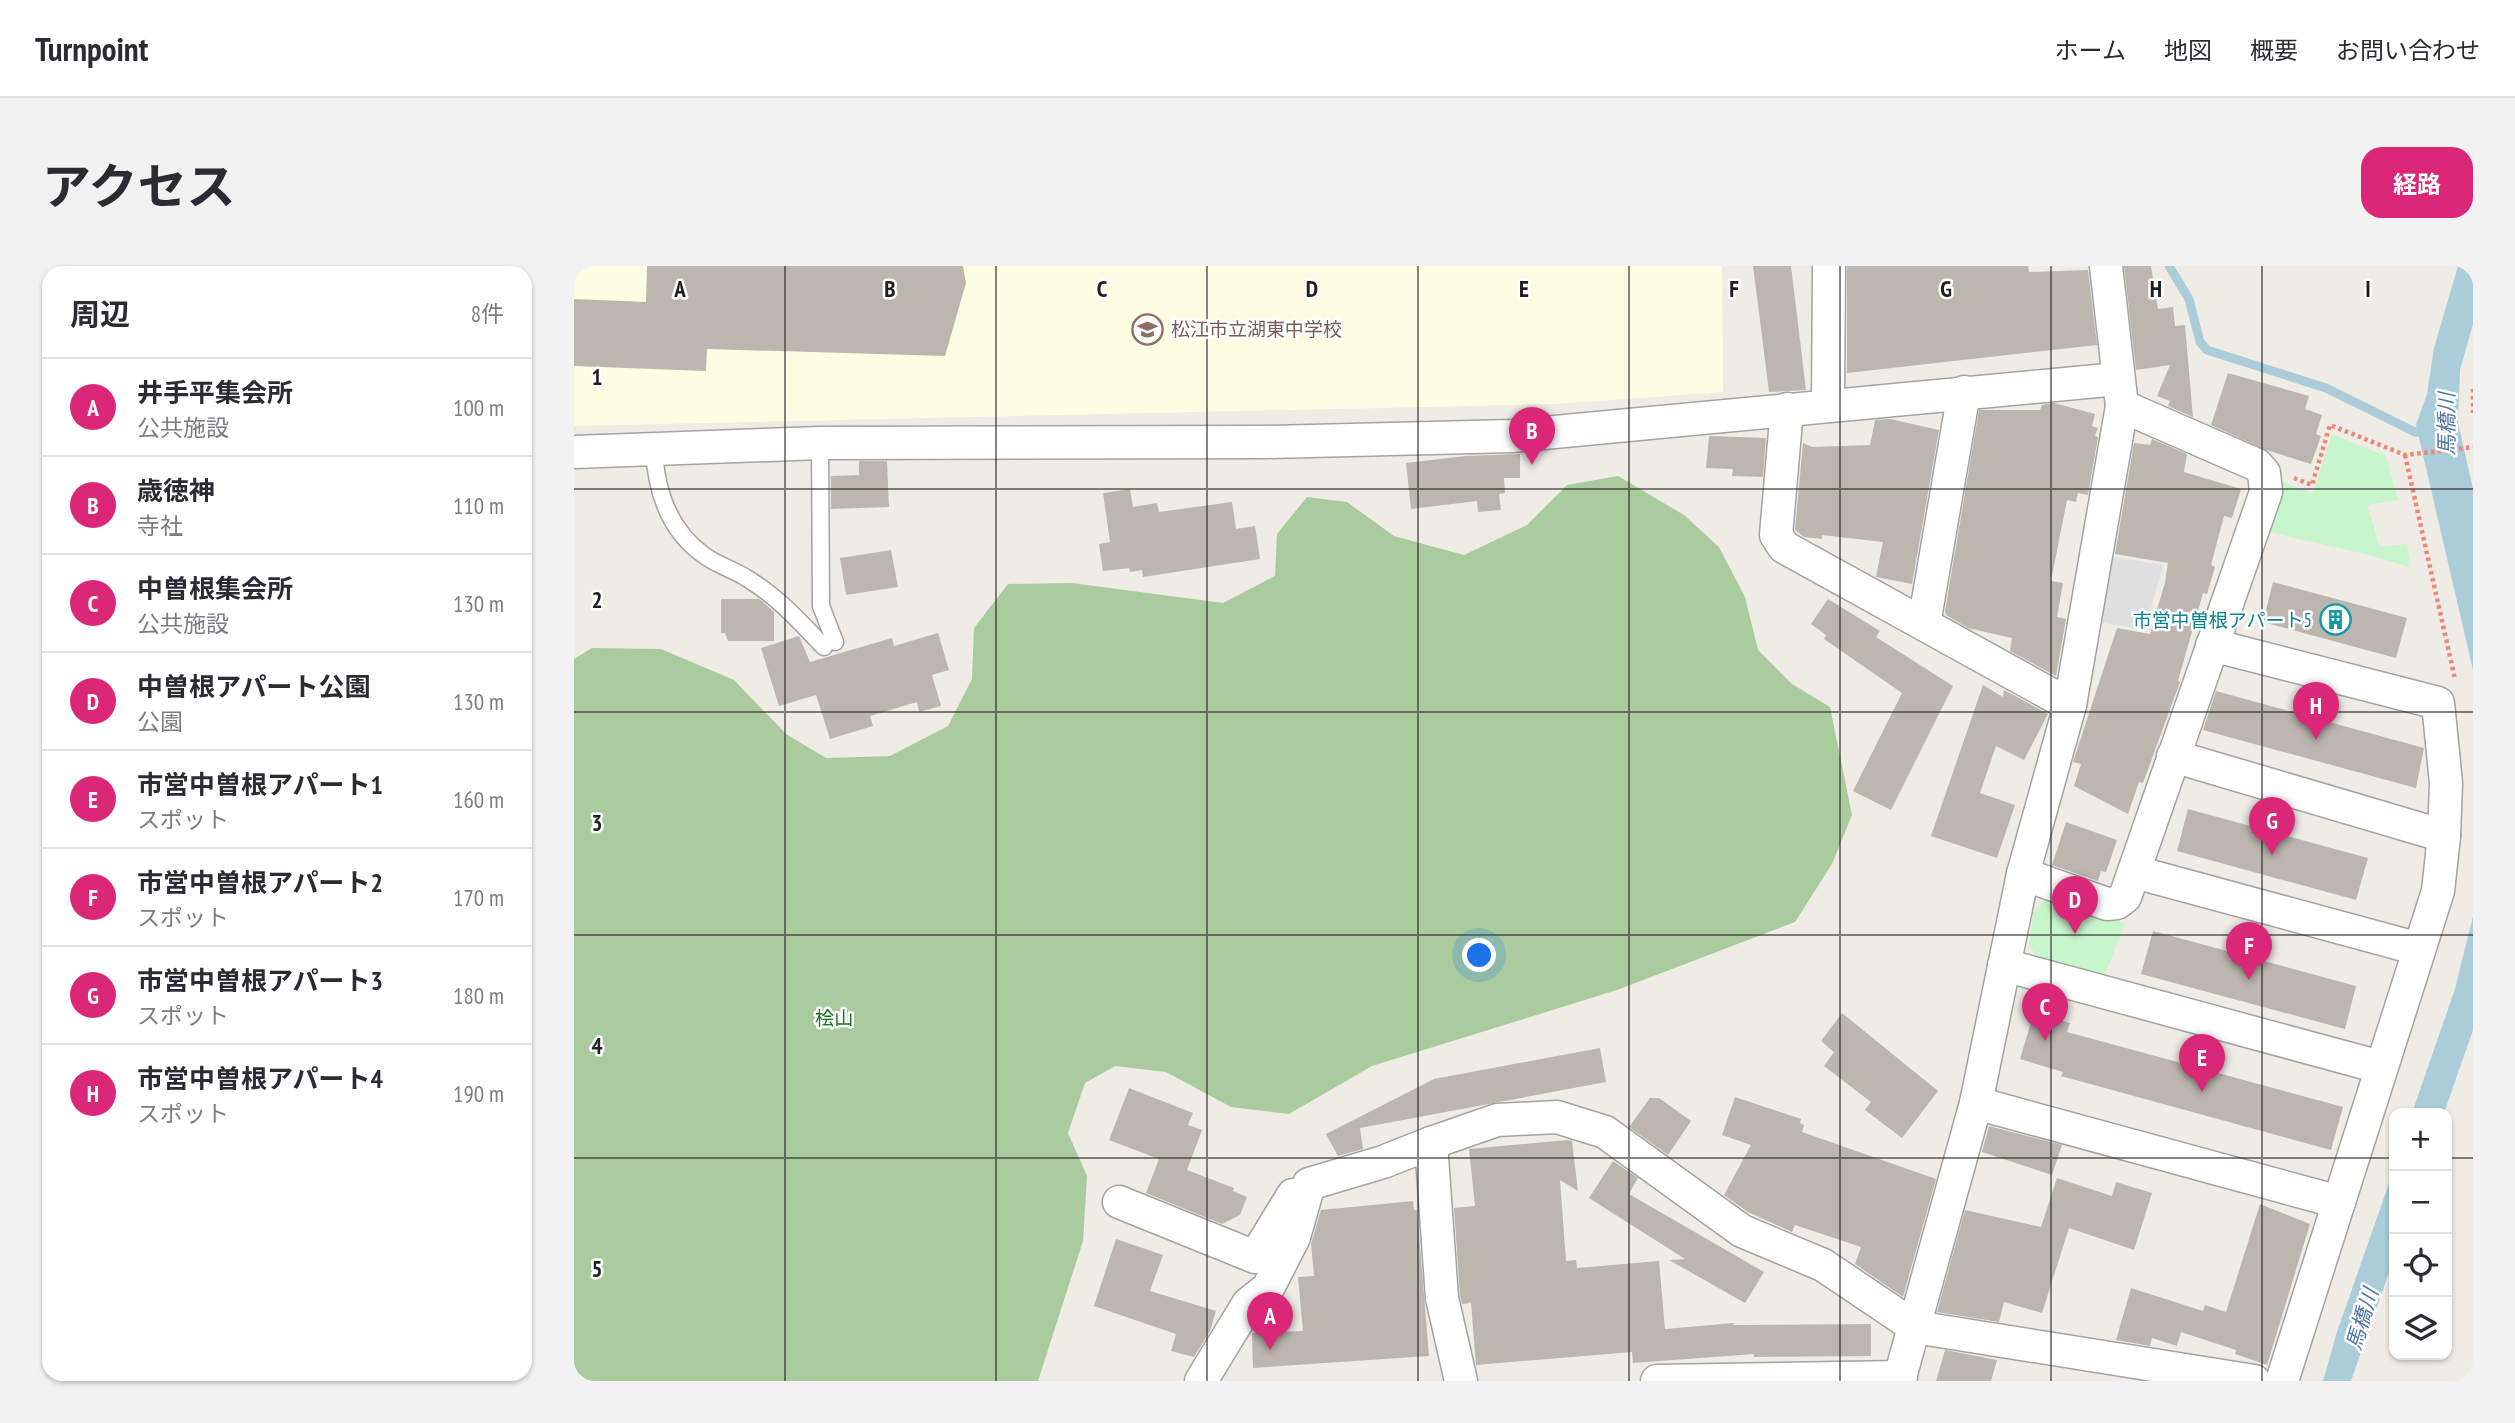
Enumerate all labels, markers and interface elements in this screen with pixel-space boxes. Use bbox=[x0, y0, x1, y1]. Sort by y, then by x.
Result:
text: Turnpoint bbox=[35, 27, 148, 70]
text: ホーム bbox=[2055, 35, 2126, 66]
text: 地図 bbox=[2164, 35, 2212, 66]
text: 概要 bbox=[2250, 35, 2298, 66]
text: お問い合わせ bbox=[2336, 35, 2480, 66]
button: 経路 bbox=[2361, 147, 2473, 218]
text: アクセス bbox=[42, 154, 236, 218]
text: A bbox=[673, 274, 686, 303]
text: B bbox=[884, 274, 896, 303]
text: C bbox=[1097, 274, 1108, 303]
text: D bbox=[1306, 274, 1318, 303]
text: E bbox=[1519, 274, 1529, 303]
text: F bbox=[1729, 274, 1739, 303]
text: G bbox=[1940, 274, 1952, 303]
text: H bbox=[2150, 274, 2162, 303]
text: I bbox=[2365, 274, 2371, 303]
text: 周辺 bbox=[70, 294, 130, 333]
text: 8件 bbox=[471, 299, 504, 328]
school or university icon: 松江市立湖東中学校 bbox=[1131, 312, 1165, 346]
place label: 松江市立湖東中学校 bbox=[1171, 317, 1342, 341]
text: 1 bbox=[592, 362, 603, 391]
text: 井手平集会所 bbox=[137, 376, 293, 409]
water label: 馬橋川 bbox=[2433, 391, 2460, 456]
text: A bbox=[87, 393, 99, 422]
text: 100 m bbox=[453, 393, 504, 422]
pin: B bbox=[1509, 407, 1555, 465]
text: 公共施設 bbox=[137, 413, 229, 442]
text: 歳徳神 bbox=[137, 474, 215, 507]
text: B bbox=[87, 491, 99, 520]
text: 110 m bbox=[453, 491, 504, 520]
text: 寺社 bbox=[137, 511, 183, 540]
text: 中曽根集会所 bbox=[137, 572, 293, 605]
text: 2 bbox=[592, 585, 603, 614]
text: C bbox=[88, 589, 98, 618]
text: 130 m bbox=[453, 589, 504, 618]
building icon: 市営中曽根アパート5 bbox=[2318, 603, 2352, 637]
place label: 市営中曽根アパート5 bbox=[2133, 608, 2312, 632]
text: 公共施設 bbox=[137, 609, 229, 638]
text: 中曽根アパート公園 bbox=[137, 670, 370, 703]
pin: H bbox=[2293, 682, 2339, 740]
text: D bbox=[87, 687, 99, 716]
text: 130 m bbox=[453, 687, 504, 716]
text: 公園 bbox=[137, 707, 183, 736]
text: 市営中曽根アパート1 bbox=[137, 768, 383, 801]
text: E bbox=[88, 785, 98, 814]
text: 160 m bbox=[453, 785, 504, 814]
pin: G bbox=[2249, 797, 2295, 855]
text: スポット bbox=[137, 805, 229, 834]
text: 3 bbox=[592, 808, 603, 837]
text: 市営中曽根アパート2 bbox=[137, 866, 383, 899]
pin: D bbox=[2052, 876, 2098, 934]
text: F bbox=[88, 883, 98, 912]
text: 170 m bbox=[453, 883, 504, 912]
text: スポット bbox=[137, 903, 229, 932]
pin: F bbox=[2226, 922, 2272, 980]
your location bbox=[1462, 938, 1496, 972]
text: 市営中曽根アパート3 bbox=[137, 964, 383, 997]
text: G bbox=[87, 981, 99, 1010]
text: 180 m bbox=[453, 981, 504, 1010]
pin: C bbox=[2022, 983, 2068, 1041]
text: スポット bbox=[137, 1001, 229, 1030]
park label: 桧山 bbox=[815, 1006, 853, 1030]
text: 4 bbox=[592, 1031, 603, 1060]
pin: E bbox=[2179, 1034, 2225, 1092]
text: 市営中曽根アパート4 bbox=[137, 1062, 383, 1095]
text: H bbox=[87, 1079, 99, 1108]
text: 190 m bbox=[453, 1079, 504, 1108]
text: スポット bbox=[137, 1099, 229, 1128]
map controls bbox=[2389, 1108, 2452, 1360]
button: + bbox=[2389, 1108, 2452, 1171]
button: − bbox=[2389, 1171, 2452, 1234]
button: locate bbox=[2389, 1234, 2452, 1297]
text: 5 bbox=[592, 1254, 603, 1283]
water label: 馬橋川 bbox=[2340, 1283, 2385, 1353]
pin: A bbox=[1247, 1292, 1293, 1350]
button: layers bbox=[2389, 1297, 2452, 1360]

